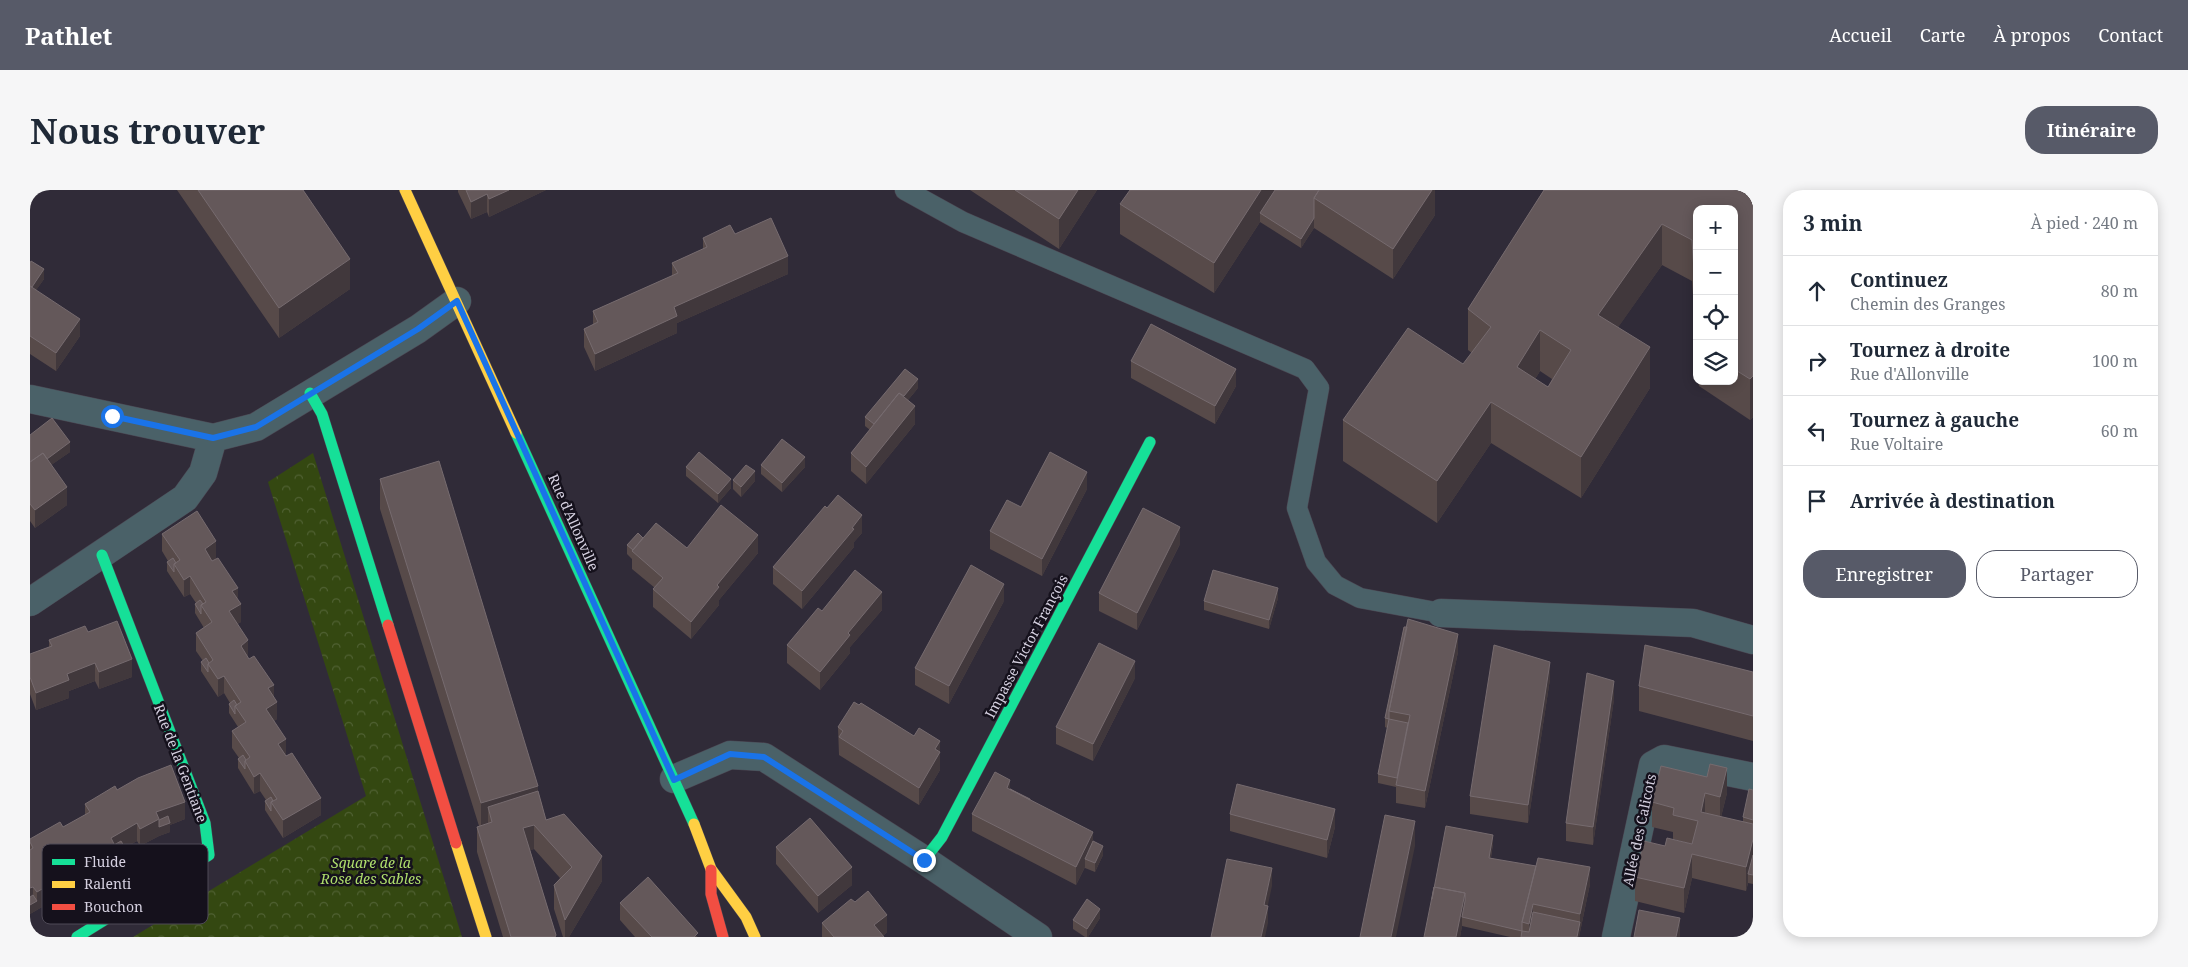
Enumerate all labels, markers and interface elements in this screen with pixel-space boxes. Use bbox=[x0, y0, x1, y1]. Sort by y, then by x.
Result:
text: Pathlet bbox=[25, 19, 112, 52]
text: Accueil bbox=[1829, 23, 1892, 47]
text: Carte bbox=[1920, 23, 1965, 47]
text: À propos bbox=[1993, 23, 2070, 47]
text: Contact bbox=[2098, 23, 2163, 47]
button: Itinéraire bbox=[2025, 106, 2158, 154]
text: Nous trouver bbox=[30, 107, 265, 154]
map controls bbox=[1693, 205, 1738, 385]
button: + bbox=[1693, 205, 1738, 250]
text: 3 min bbox=[1803, 209, 1862, 237]
text: À pied · 240 m bbox=[2031, 212, 2138, 234]
button: − bbox=[1693, 250, 1738, 295]
text: Continuez bbox=[1850, 267, 1948, 293]
icon: ahead bbox=[1803, 277, 1831, 305]
text: 80 m bbox=[2101, 280, 2138, 302]
text: Chemin des Granges bbox=[1850, 293, 2005, 315]
button: locate bbox=[1693, 295, 1738, 340]
text: Tournez à droite bbox=[1850, 337, 2010, 363]
button: layers bbox=[1693, 340, 1738, 385]
icon: right bbox=[1803, 347, 1831, 375]
text: 100 m bbox=[2092, 350, 2138, 372]
text: Rue d'Allonville bbox=[1850, 363, 1969, 385]
route start bbox=[101, 405, 124, 428]
text: Tournez à gauche bbox=[1850, 407, 2019, 433]
icon: left bbox=[1803, 417, 1831, 445]
text: 60 m bbox=[2101, 420, 2138, 442]
text: Rue Voltaire bbox=[1850, 433, 1943, 455]
street label: Rue d'Allonville bbox=[544, 471, 604, 573]
icon: arrive bbox=[1803, 487, 1831, 515]
text: Arrivée à destination bbox=[1850, 488, 2055, 514]
button: Enregistrer bbox=[1803, 550, 1966, 598]
button: Partager bbox=[1976, 550, 2138, 598]
street label: Impasse Victor François bbox=[980, 571, 1072, 721]
street label: Rue de la Gentiane bbox=[150, 701, 212, 825]
street label: Allée des Calicots bbox=[1618, 772, 1660, 888]
legend bbox=[42, 844, 208, 924]
route end bbox=[913, 849, 936, 872]
text: Fluide bbox=[84, 852, 126, 871]
park label: Square de la Rose des Sables bbox=[320, 853, 422, 888]
text: Ralenti bbox=[84, 874, 132, 893]
text: Bouchon bbox=[84, 897, 143, 916]

